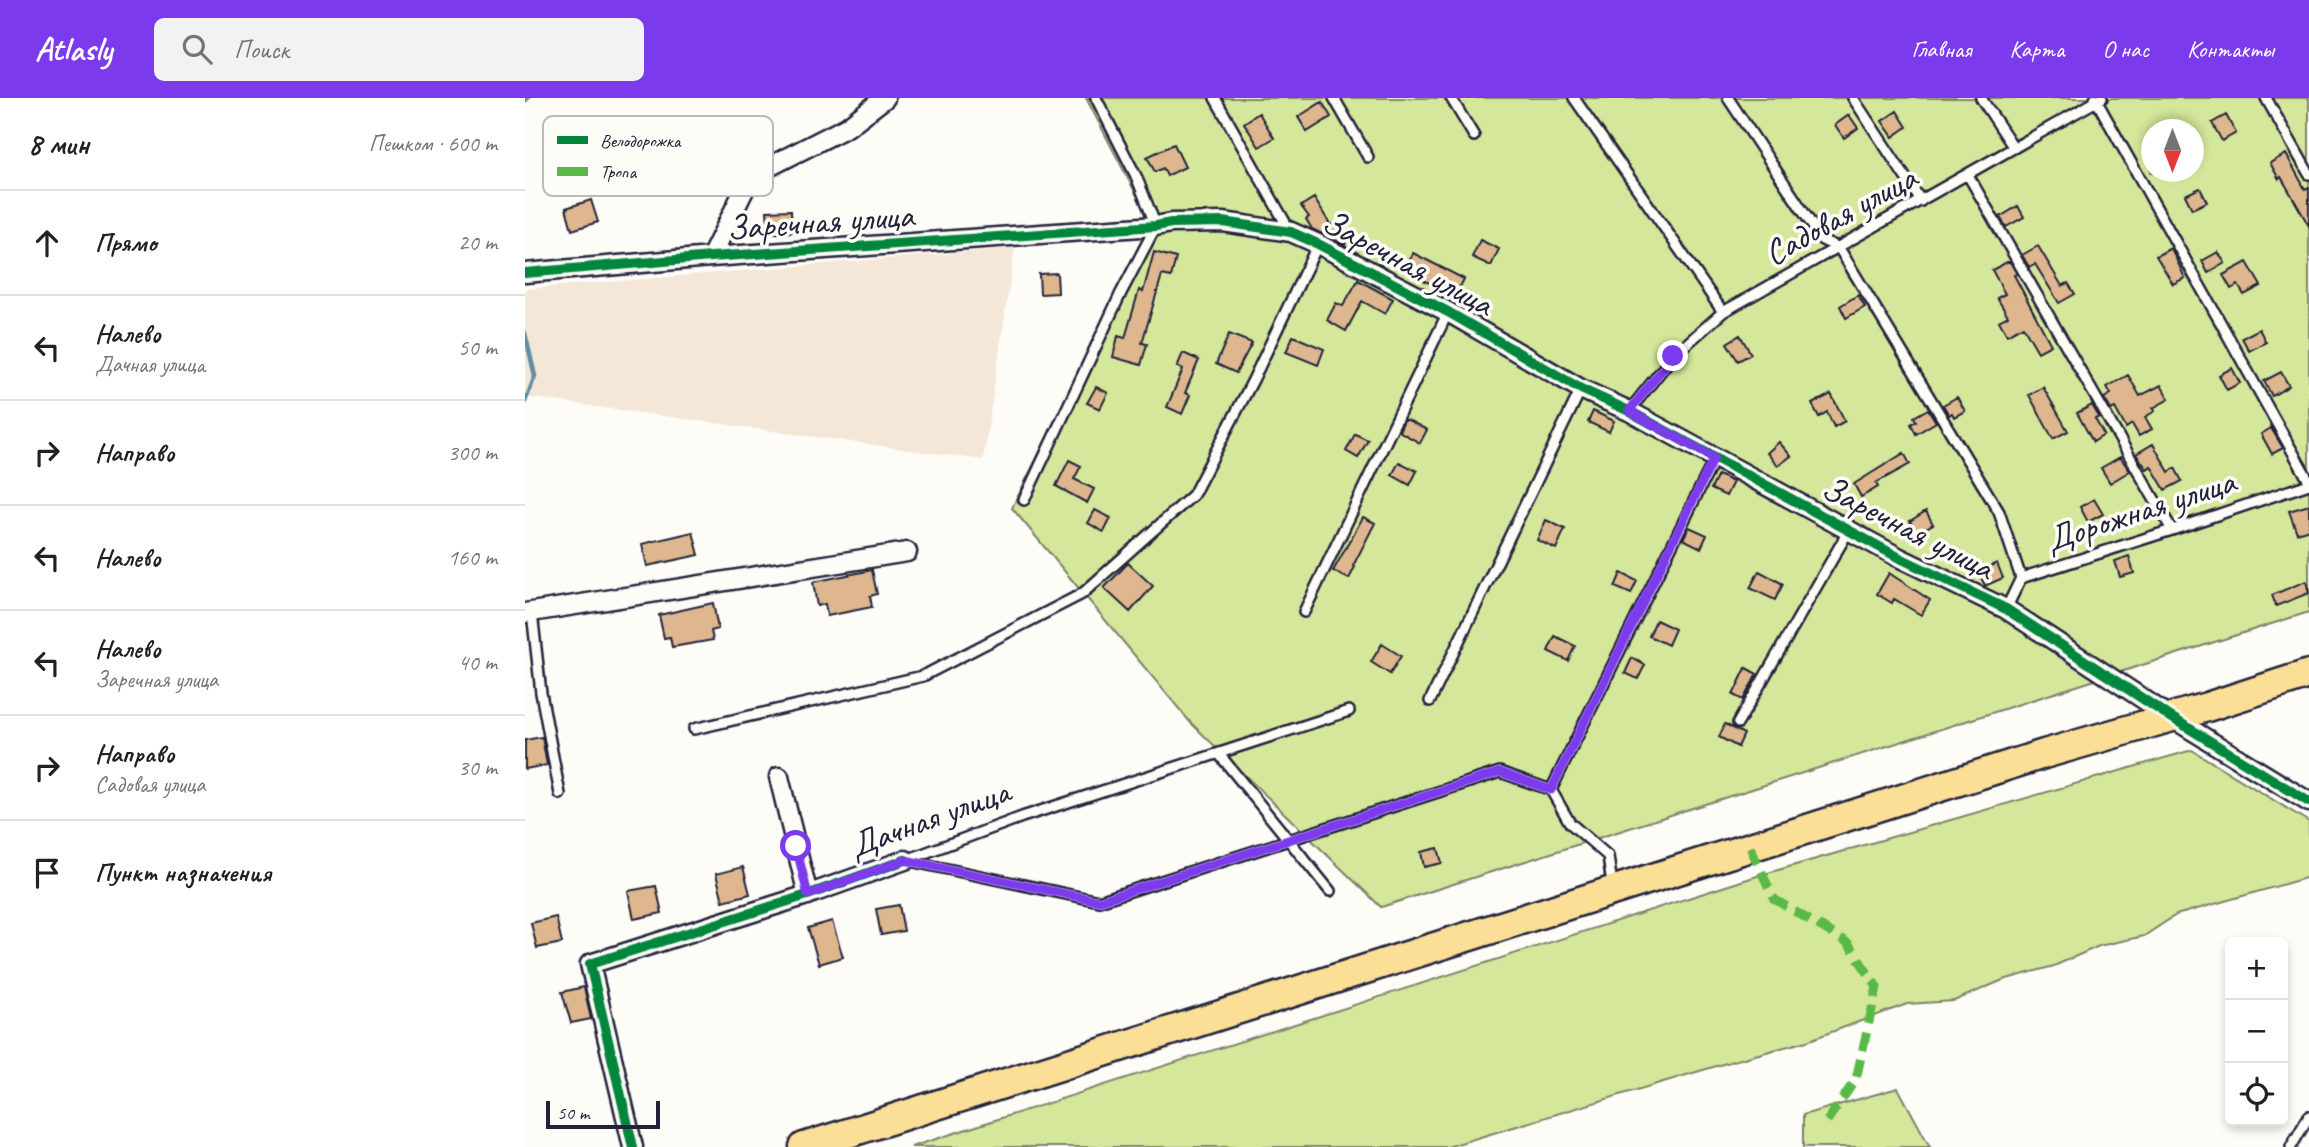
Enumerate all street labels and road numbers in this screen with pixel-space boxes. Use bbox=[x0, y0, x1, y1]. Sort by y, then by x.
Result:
street label: Садовая улица bbox=[1756, 154, 1927, 276]
street label: Заречная улица bbox=[725, 192, 918, 250]
street label: Заречная улица bbox=[1315, 199, 1503, 328]
street label: Дорожная улица bbox=[2040, 458, 2243, 562]
street label: Заречная улица bbox=[1814, 465, 2004, 591]
street label: Дачная улица bbox=[843, 768, 1018, 868]

